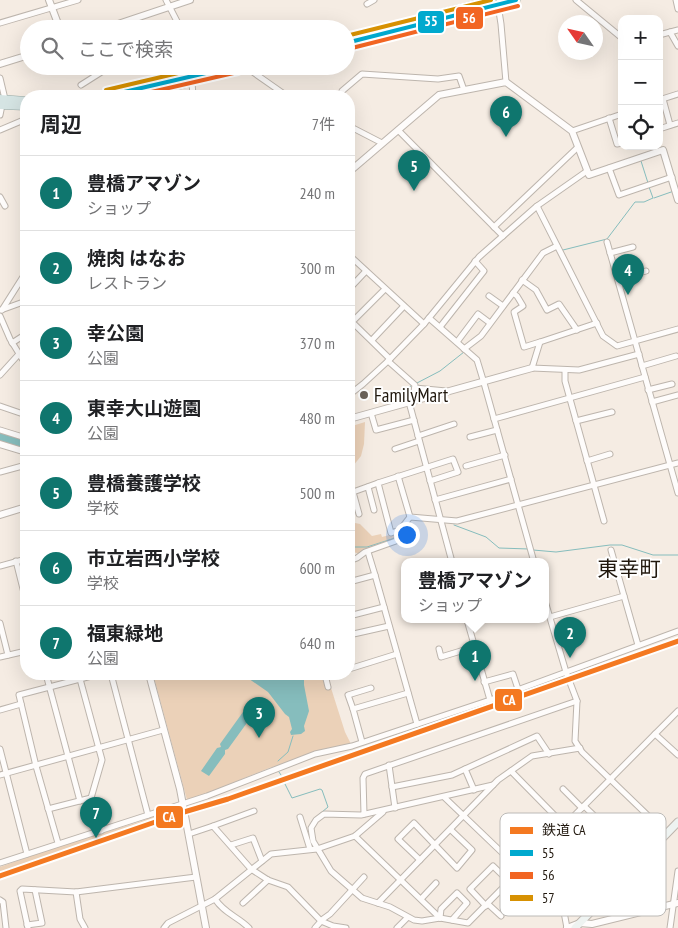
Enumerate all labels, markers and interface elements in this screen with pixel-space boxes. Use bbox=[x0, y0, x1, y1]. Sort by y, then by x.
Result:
line badge: 56 bbox=[455, 6, 484, 30]
text: 56 bbox=[462, 9, 476, 27]
line badge: 55 bbox=[417, 10, 445, 34]
text: 55 bbox=[424, 12, 438, 30]
north arrow bbox=[558, 15, 603, 60]
map controls bbox=[618, 15, 663, 150]
button: + bbox=[618, 15, 663, 60]
search box bbox=[20, 20, 355, 75]
icon: search bbox=[38, 34, 66, 62]
text: ここで検索 bbox=[78, 37, 173, 61]
button: − bbox=[618, 60, 663, 105]
pin: 6 bbox=[490, 96, 522, 137]
button: locate bbox=[618, 105, 663, 150]
text: 周辺 bbox=[40, 111, 82, 138]
text: 7件 bbox=[312, 114, 335, 134]
pin: 5 bbox=[398, 150, 430, 191]
text: 豊橋アマゾン bbox=[87, 171, 201, 195]
text: 1 bbox=[52, 183, 60, 203]
text: 240 m bbox=[300, 183, 335, 203]
text: ショップ bbox=[87, 198, 151, 218]
text: 焼肉 はなお bbox=[87, 246, 186, 270]
pin: 4 bbox=[612, 254, 644, 295]
text: 2 bbox=[52, 258, 60, 278]
text: 300 m bbox=[300, 258, 335, 278]
text: レストラン bbox=[87, 273, 167, 293]
text: 幸公園 bbox=[87, 321, 144, 345]
text: 3 bbox=[52, 333, 60, 353]
text: 370 m bbox=[300, 333, 335, 353]
text: 公園 bbox=[87, 348, 119, 368]
place label: FamilyMart bbox=[374, 383, 449, 407]
marker: FamilyMart bbox=[358, 389, 370, 401]
text: 東幸大山遊園 bbox=[87, 396, 201, 420]
text: 4 bbox=[52, 408, 60, 428]
text: 480 m bbox=[300, 408, 335, 428]
text: 公園 bbox=[87, 423, 119, 443]
text: 豊橋養護学校 bbox=[87, 471, 201, 495]
text: 5 bbox=[52, 483, 60, 503]
text: 500 m bbox=[300, 483, 335, 503]
text: 学校 bbox=[87, 498, 119, 518]
your location bbox=[394, 522, 420, 548]
text: 市立岩西小学校 bbox=[87, 546, 220, 570]
district label: 東幸町 bbox=[598, 555, 661, 582]
text: 6 bbox=[52, 558, 60, 578]
text: 600 m bbox=[300, 558, 335, 578]
popup bbox=[401, 558, 549, 623]
text: 豊橋アマゾン bbox=[418, 568, 532, 592]
text: 学校 bbox=[87, 573, 119, 593]
text: ショップ bbox=[418, 595, 482, 615]
pin: 2 bbox=[554, 617, 586, 658]
text: 福東緑地 bbox=[87, 621, 163, 645]
text: 7 bbox=[52, 633, 60, 653]
text: 640 m bbox=[300, 633, 335, 653]
pin: 1 bbox=[459, 640, 491, 681]
text: 公園 bbox=[87, 648, 119, 668]
line badge: CA bbox=[494, 688, 523, 712]
text: CA bbox=[503, 691, 516, 709]
pin: 3 bbox=[243, 697, 275, 738]
pin: 7 bbox=[80, 797, 112, 838]
line badge: CA bbox=[155, 805, 184, 829]
text: CA bbox=[163, 808, 176, 826]
legend bbox=[500, 813, 666, 916]
text: 鉄道 CA bbox=[542, 821, 586, 839]
text: 55 bbox=[542, 844, 555, 862]
text: 56 bbox=[542, 866, 555, 884]
text: 57 bbox=[542, 889, 555, 907]

